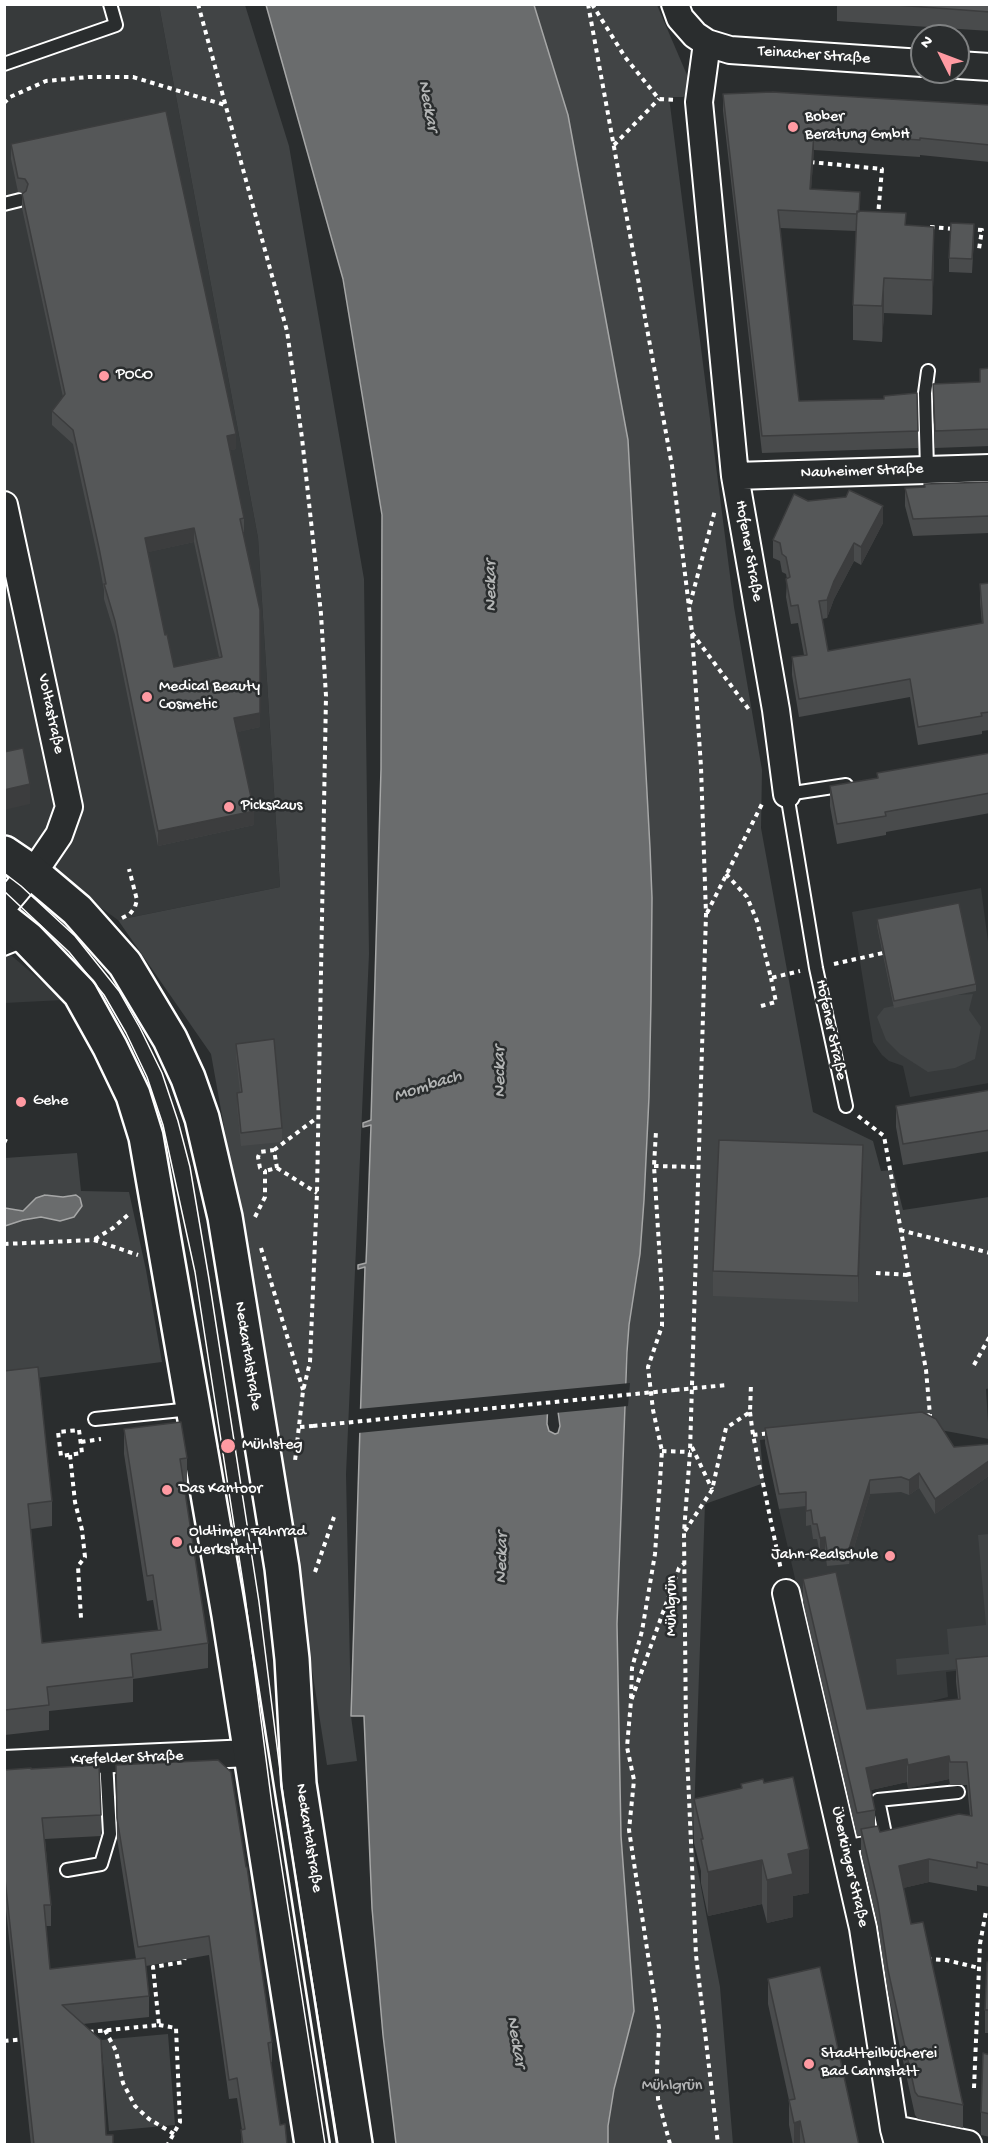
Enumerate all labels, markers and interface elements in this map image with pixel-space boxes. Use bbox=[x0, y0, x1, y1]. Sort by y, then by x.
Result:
north arrow bbox=[910, 24, 970, 84]
text: N bbox=[917, 33, 938, 53]
street label: Teinacher Straße bbox=[757, 42, 871, 70]
water label: Neckar bbox=[411, 79, 443, 133]
place label: Bober Beratung GmbH bbox=[805, 108, 910, 146]
marker: Bober Beratung GmbH bbox=[786, 120, 800, 134]
place label: POCO bbox=[116, 366, 153, 386]
marker: POCO bbox=[97, 369, 111, 383]
street label: Nauheimer Straße bbox=[800, 460, 924, 484]
street label: Hofener Straße bbox=[730, 499, 766, 603]
water label: Neckar bbox=[481, 560, 503, 612]
street label: Voltastraße bbox=[32, 672, 68, 756]
place label: Medical Beauty Cosmetic bbox=[159, 678, 260, 716]
marker: Medical Beauty Cosmetic bbox=[140, 690, 154, 704]
place label: PicksRaus bbox=[241, 797, 302, 817]
marker: PicksRaus bbox=[222, 800, 236, 814]
street label: Hofener Straße bbox=[810, 978, 850, 1082]
water label: Neckar bbox=[490, 1046, 512, 1098]
water label: Mombach bbox=[391, 1066, 465, 1108]
place label: Gehe bbox=[33, 1092, 68, 1112]
marker: Gehe bbox=[14, 1095, 28, 1109]
street label: Neckartalstraße bbox=[229, 1300, 265, 1412]
place label: Mühlsteg bbox=[242, 1436, 303, 1456]
marker: Mühlsteg bbox=[219, 1437, 237, 1455]
place label: Das Kantoor bbox=[179, 1480, 262, 1500]
marker: Das Kantoor bbox=[160, 1483, 174, 1497]
place label: Oldtimer Fahrrad Werkstatt bbox=[189, 1523, 306, 1561]
water label: Neckar bbox=[492, 1532, 514, 1584]
marker: Oldtimer Fahrrad Werkstatt bbox=[170, 1535, 184, 1549]
place label: Jahn-Realschule bbox=[771, 1546, 878, 1566]
marker: Jahn-Realschule bbox=[883, 1549, 897, 1563]
street label: Mühlgrün bbox=[663, 1576, 683, 1636]
street label: Krefelder Straße bbox=[70, 1747, 184, 1771]
street label: Neckartalstraße bbox=[290, 1782, 326, 1894]
street label: Überkinger Straße bbox=[826, 1805, 872, 1929]
water label: Neckar bbox=[500, 2015, 530, 2069]
place label: Stadtteilbücherei Bad Cannstatt bbox=[821, 2045, 937, 2083]
marker: Stadtteilbücherei Bad Cannstatt bbox=[802, 2057, 816, 2071]
park label: Mühlgrün bbox=[642, 2077, 702, 2097]

